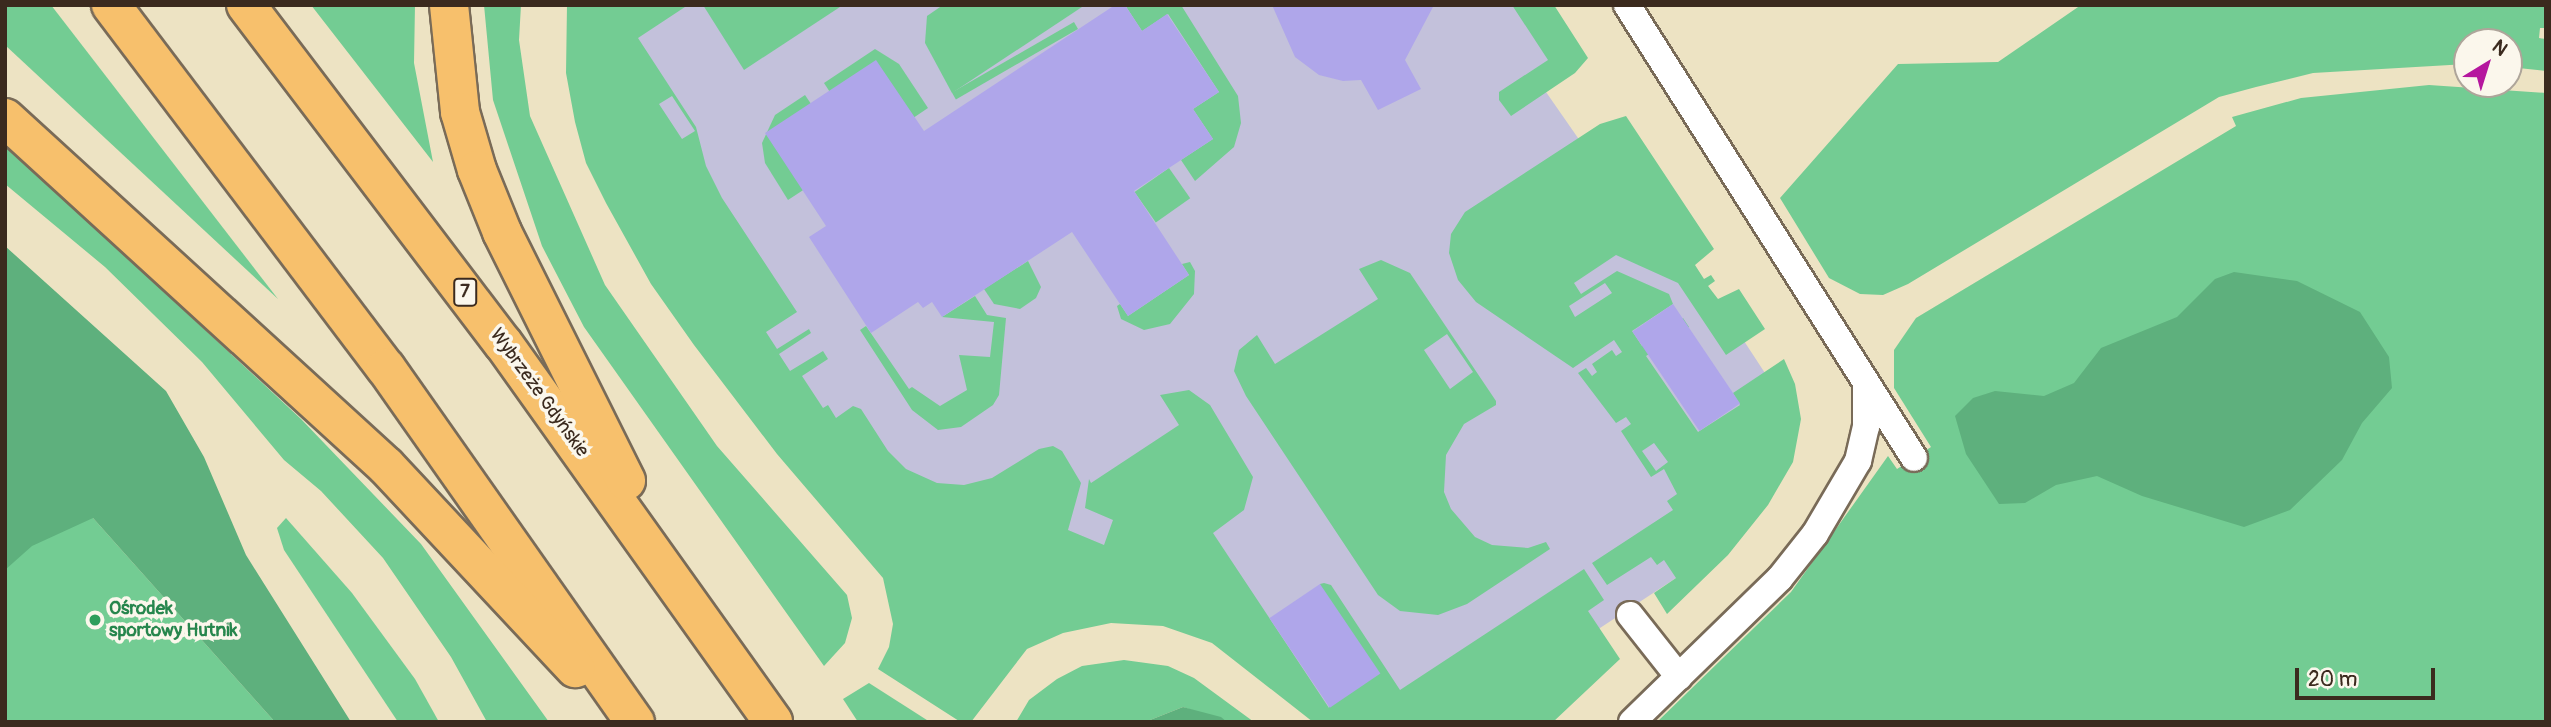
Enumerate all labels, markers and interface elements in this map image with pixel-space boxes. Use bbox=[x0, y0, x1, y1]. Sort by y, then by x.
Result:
north arrow bbox=[2453, 28, 2523, 98]
text: N bbox=[2487, 35, 2512, 61]
road number: 7 bbox=[453, 278, 477, 306]
street label: Wybrzeże Gdyńskie bbox=[485, 324, 593, 462]
place label: Ośrodek sportowy Hutnik bbox=[109, 598, 237, 642]
marker: Ośrodek sportowy Hutnik bbox=[87, 612, 103, 628]
scale bar bbox=[2299, 654, 2439, 698]
text: 20 m bbox=[2308, 666, 2357, 693]

